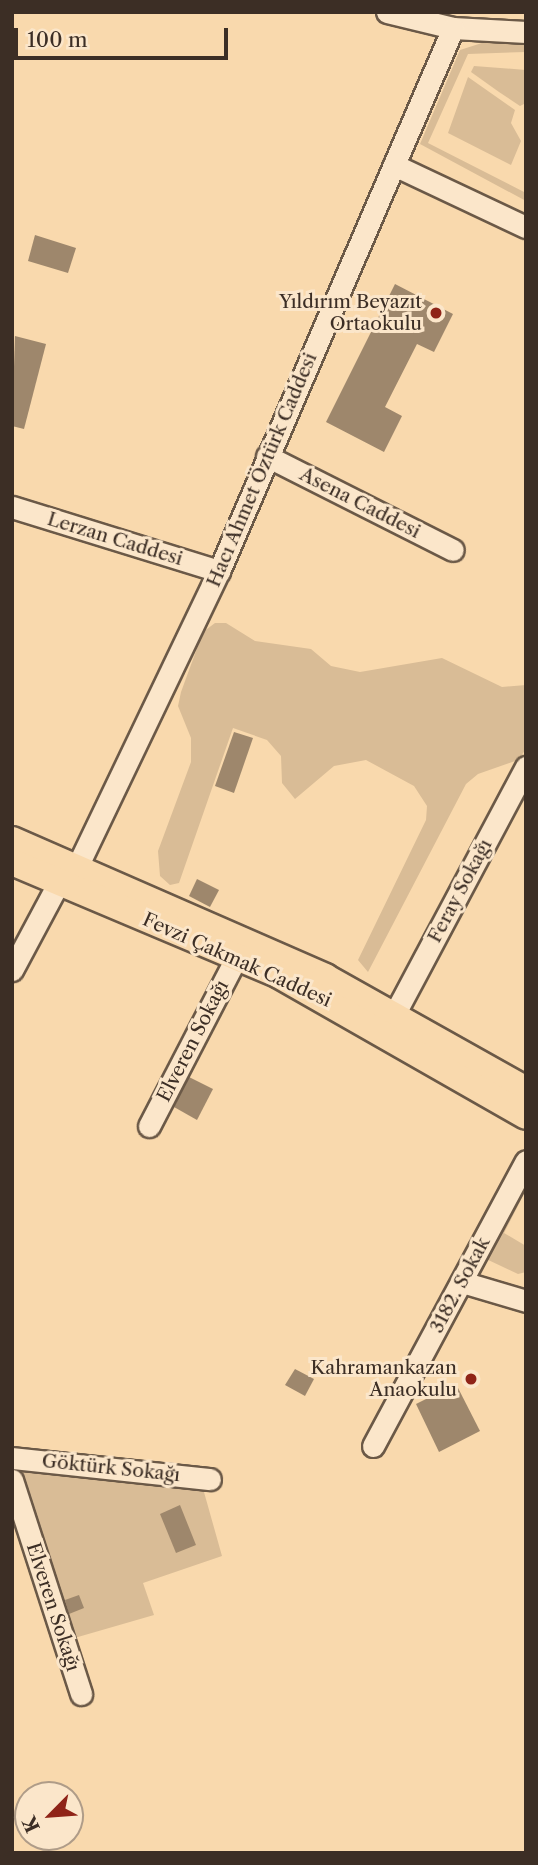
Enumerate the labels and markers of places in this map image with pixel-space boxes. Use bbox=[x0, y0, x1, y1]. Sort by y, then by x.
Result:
place label: Yıldırım Beyazıt Ortaokulu bbox=[279, 291, 422, 335]
marker: Yıldırım Beyazıt Ortaokulu bbox=[428, 305, 444, 321]
place label: Kahramankazan Anaokulu bbox=[310, 1357, 457, 1401]
marker: Kahramankazan Anaokulu bbox=[463, 1371, 479, 1387]

